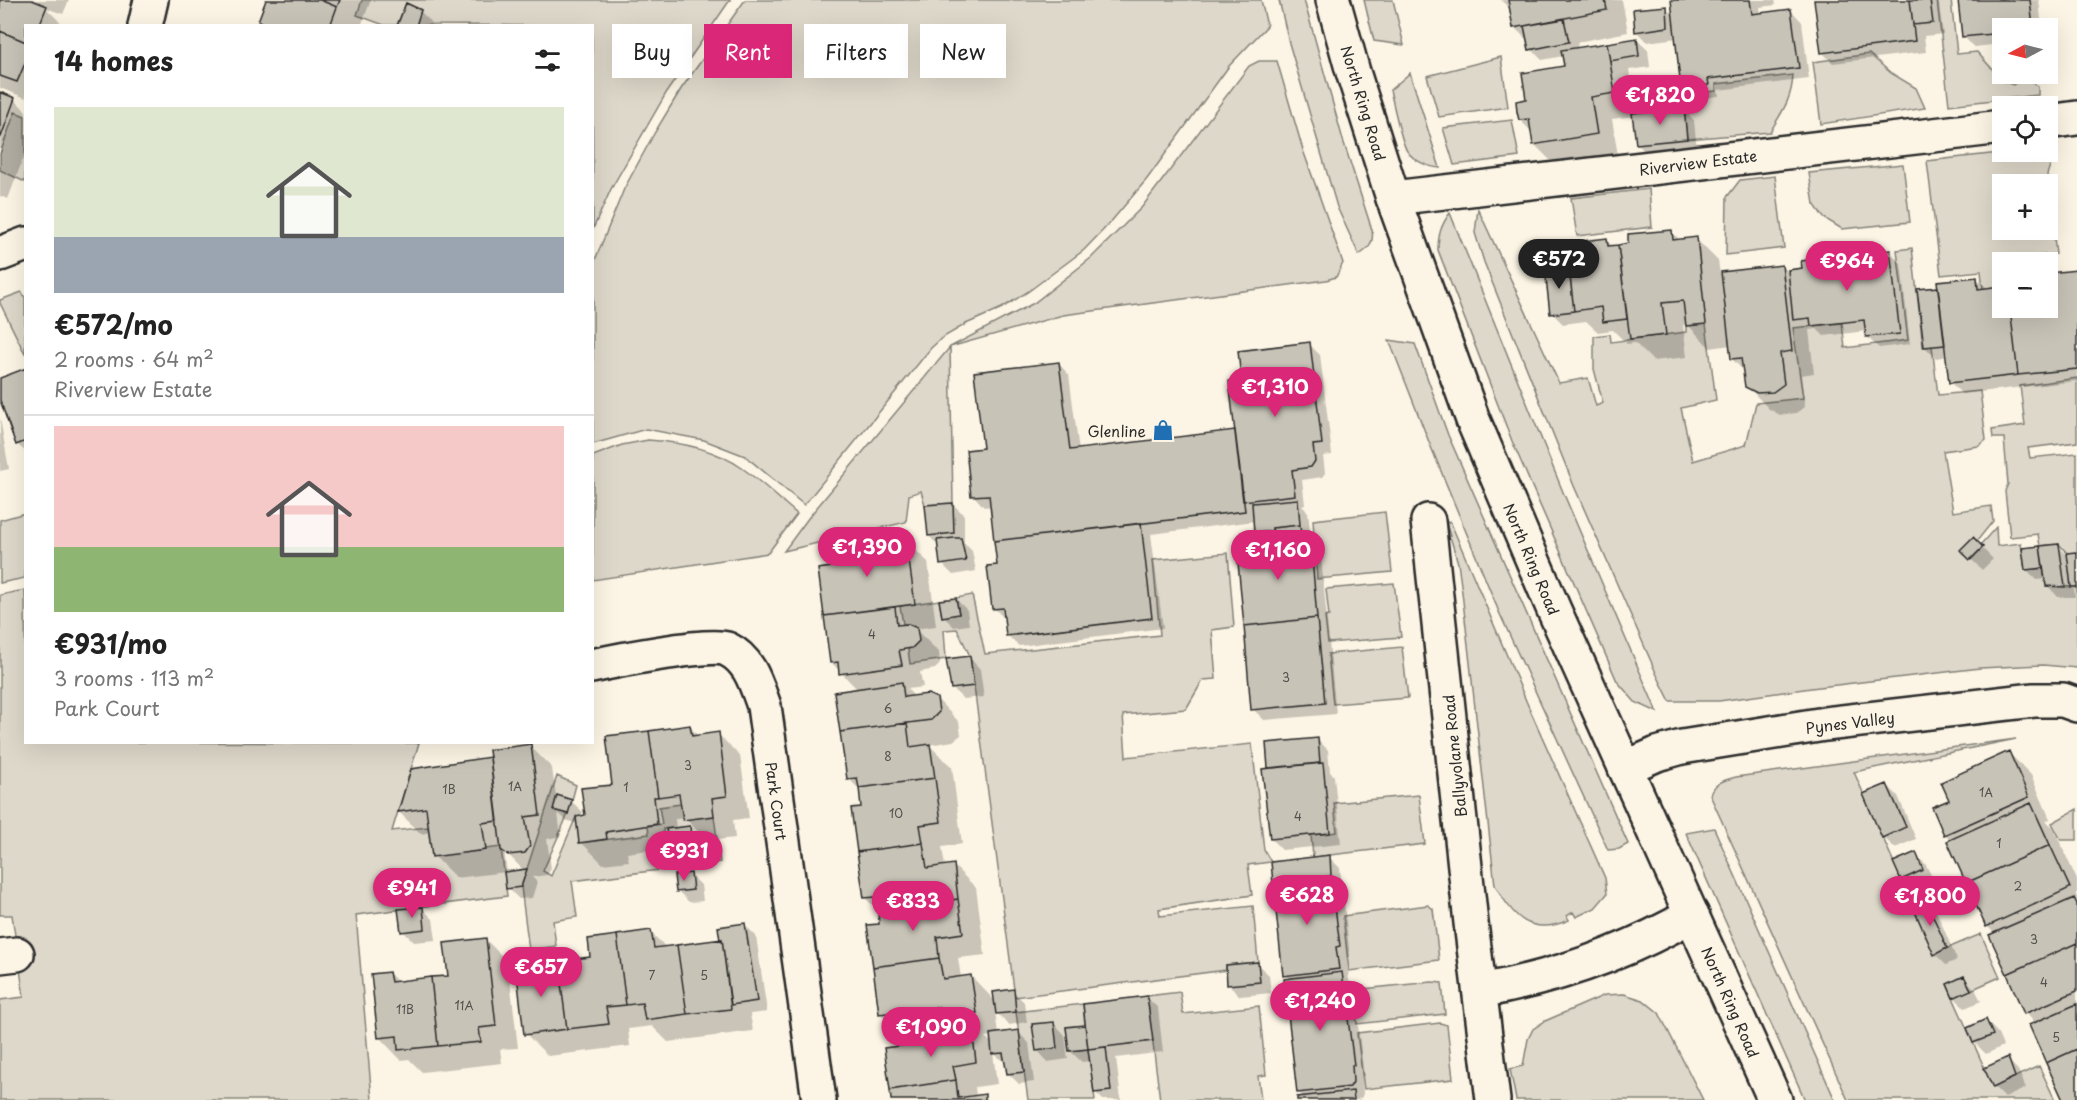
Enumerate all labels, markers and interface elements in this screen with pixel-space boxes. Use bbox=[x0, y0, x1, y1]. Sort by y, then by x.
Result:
north arrow bbox=[1992, 18, 2058, 84]
map controls bbox=[1992, 18, 2058, 318]
chip: Buy bbox=[612, 24, 692, 78]
chip: Rent bbox=[704, 24, 792, 78]
chip: Filters bbox=[804, 24, 908, 78]
chip: New bbox=[920, 24, 1006, 78]
text: 14 homes bbox=[54, 41, 173, 80]
street label: North Ring Road bbox=[1336, 42, 1392, 164]
icon: filters bbox=[531, 44, 564, 77]
pin: €1,820 bbox=[1611, 75, 1709, 126]
text: €1,820 bbox=[1625, 79, 1695, 109]
button: locate bbox=[1992, 96, 2058, 162]
street label: Riverview Estate bbox=[1638, 143, 1758, 181]
icon: home bbox=[255, 146, 363, 254]
button: + bbox=[1992, 174, 2058, 240]
pin: €572 bbox=[1523, 239, 1595, 290]
pin: €964 bbox=[1811, 241, 1883, 292]
text: €572 bbox=[1532, 243, 1586, 273]
text: €964 bbox=[1819, 245, 1875, 275]
button: − bbox=[1992, 252, 2058, 318]
text: €572/mo bbox=[54, 305, 173, 344]
text: 2 rooms · 64 m² bbox=[54, 344, 214, 374]
pin: €1,310 bbox=[1226, 367, 1324, 418]
text: €1,310 bbox=[1241, 371, 1309, 401]
text: Riverview Estate bbox=[54, 374, 212, 404]
shop icon: Glenline bbox=[1151, 418, 1175, 442]
place label: Glenline bbox=[1087, 419, 1146, 442]
icon: home bbox=[255, 465, 363, 573]
street label: North Ring Road bbox=[1498, 499, 1566, 619]
pin: €1,390 bbox=[818, 527, 916, 578]
pin: €1,160 bbox=[1229, 530, 1327, 581]
text: €1,390 bbox=[832, 531, 902, 561]
text: €1,160 bbox=[1245, 534, 1311, 564]
text: €931/mo bbox=[54, 624, 167, 663]
house number: 4 bbox=[868, 625, 876, 643]
text: 3 rooms · 113 m² bbox=[54, 663, 214, 693]
house number: 3 bbox=[1282, 668, 1290, 686]
text: Park Court bbox=[54, 693, 160, 723]
street label: Ballyvolane Road bbox=[1436, 694, 1472, 818]
house number: 6 bbox=[884, 699, 892, 717]
street label: Pynes Valley bbox=[1804, 705, 1896, 739]
house number: 8 bbox=[884, 747, 892, 765]
house number: 3 bbox=[684, 756, 692, 774]
street label: Park Court bbox=[760, 760, 794, 842]
house number: 1A bbox=[508, 777, 522, 795]
house number: 1 bbox=[623, 778, 629, 796]
house number: 1B bbox=[442, 780, 456, 798]
house number: 1A bbox=[1979, 783, 1993, 801]
house number: 10 bbox=[889, 804, 903, 822]
house number: 4 bbox=[1294, 807, 1302, 825]
pin: €931 bbox=[648, 831, 720, 882]
house number: 1 bbox=[1996, 834, 2002, 852]
text: €931 bbox=[659, 835, 709, 865]
pin: €941 bbox=[376, 868, 448, 919]
text: €941 bbox=[387, 872, 437, 902]
pin: €628 bbox=[1271, 875, 1343, 926]
pin: €1,800 bbox=[1881, 876, 1979, 927]
house number: 2 bbox=[2014, 877, 2022, 895]
text: €628 bbox=[1279, 879, 1335, 909]
text: €1,800 bbox=[1894, 880, 1966, 910]
pin: €833 bbox=[877, 881, 949, 932]
text: €833 bbox=[886, 885, 940, 915]
house number: 3 bbox=[2030, 930, 2038, 948]
street label: North Ring Road bbox=[1696, 943, 1766, 1061]
pin: €657 bbox=[505, 947, 577, 998]
text: €657 bbox=[514, 951, 568, 981]
house number: 7 bbox=[649, 966, 656, 984]
house number: 5 bbox=[700, 966, 708, 984]
house number: 4 bbox=[2040, 973, 2048, 991]
pin: €1,240 bbox=[1271, 981, 1369, 1032]
text: €1,240 bbox=[1284, 985, 1356, 1015]
house number: 11A bbox=[454, 996, 474, 1014]
house number: 11B bbox=[396, 1000, 414, 1018]
pin: €1,090 bbox=[882, 1007, 980, 1058]
text: €1,090 bbox=[895, 1011, 967, 1041]
house number: 5 bbox=[2052, 1028, 2060, 1046]

